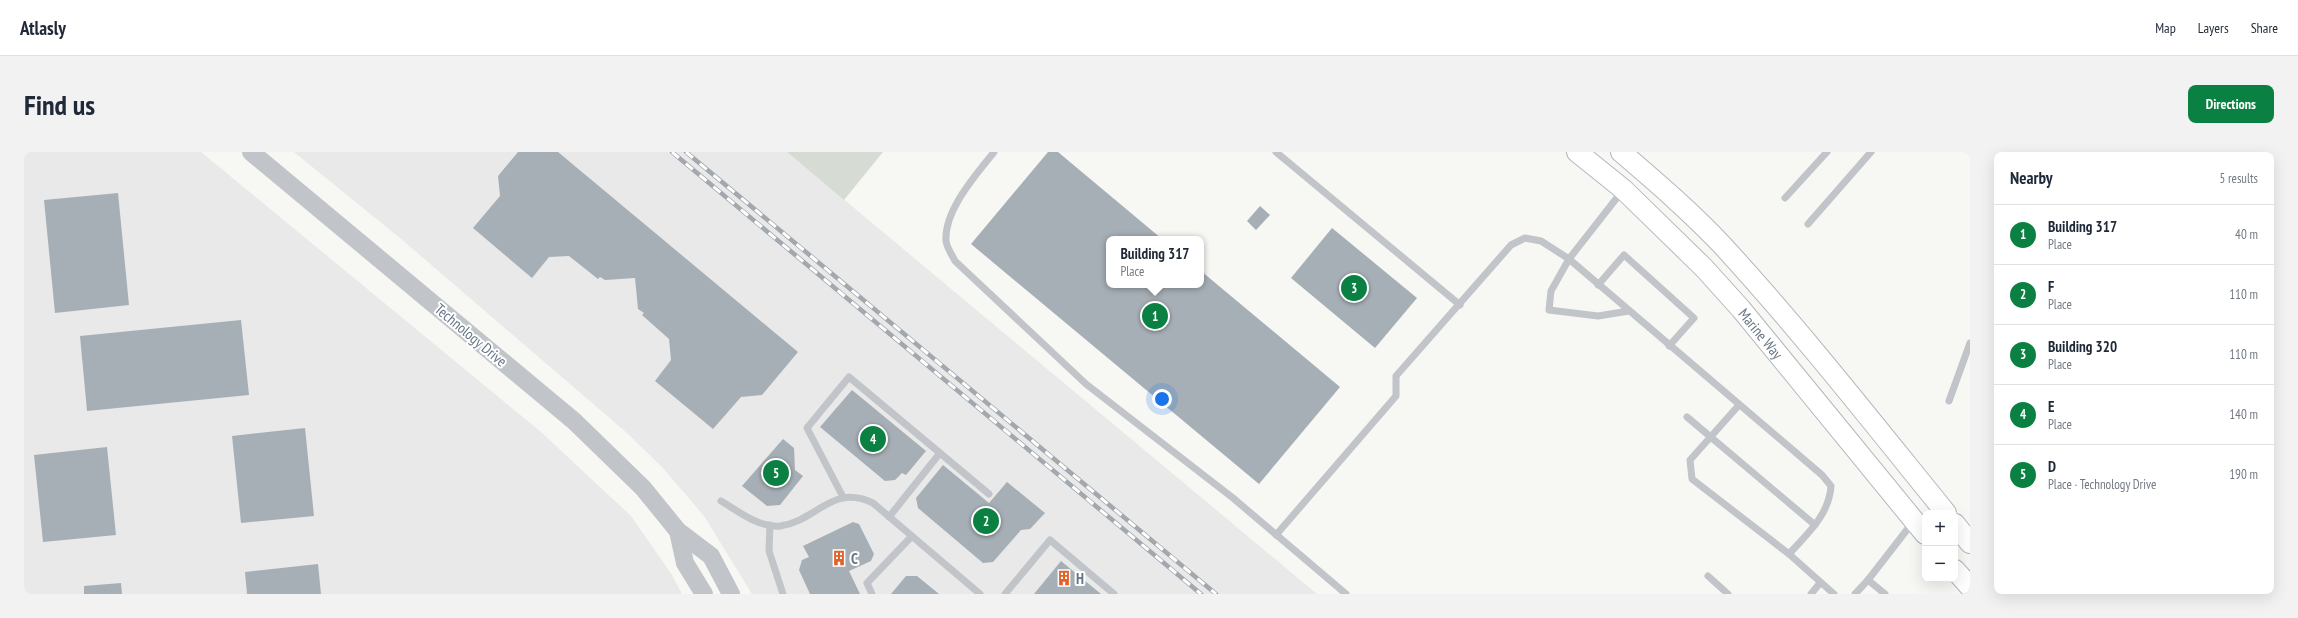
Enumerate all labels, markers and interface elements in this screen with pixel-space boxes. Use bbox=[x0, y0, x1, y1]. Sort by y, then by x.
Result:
text: Atlasly bbox=[20, 16, 66, 40]
text: Map bbox=[2155, 19, 2176, 37]
text: Layers bbox=[2198, 19, 2229, 37]
text: Share bbox=[2251, 19, 2278, 37]
button: Directions bbox=[2188, 85, 2274, 123]
text: Find us bbox=[24, 86, 95, 123]
text: Nearby bbox=[2010, 167, 2053, 189]
text: 5 results bbox=[2219, 170, 2258, 187]
text: Building 317 bbox=[2048, 217, 2117, 236]
text: 1 bbox=[2020, 226, 2026, 243]
text: 40 m bbox=[2235, 226, 2258, 243]
popup bbox=[1106, 236, 1204, 288]
text: Place bbox=[2048, 236, 2072, 253]
text: Building 317 bbox=[1120, 244, 1190, 263]
text: Place bbox=[1120, 263, 1144, 280]
pin: 3 bbox=[1341, 273, 1367, 303]
text: F bbox=[2048, 277, 2054, 296]
text: 2 bbox=[2020, 286, 2026, 303]
text: 110 m bbox=[2229, 286, 2258, 303]
text: Place bbox=[2048, 296, 2072, 313]
street label: Technology Drive bbox=[431, 299, 511, 371]
pin: 1 bbox=[1142, 301, 1168, 331]
street label: Marine Way bbox=[1735, 304, 1788, 363]
text: Building 320 bbox=[2048, 337, 2117, 356]
text: 3 bbox=[2020, 346, 2026, 363]
text: 110 m bbox=[2229, 346, 2258, 363]
text: Place bbox=[2048, 356, 2072, 373]
your location bbox=[1152, 389, 1172, 409]
text: E bbox=[2048, 397, 2054, 416]
text: 4 bbox=[2020, 406, 2026, 423]
text: 140 m bbox=[2229, 406, 2258, 423]
text: Place bbox=[2048, 416, 2072, 433]
pin: 4 bbox=[860, 424, 886, 454]
text: D bbox=[2048, 457, 2056, 476]
pin: 5 bbox=[763, 458, 789, 488]
text: 5 bbox=[2020, 466, 2026, 483]
text: 190 m bbox=[2229, 466, 2258, 483]
text: Place · Technology Drive bbox=[2048, 476, 2156, 493]
pin: 2 bbox=[973, 506, 999, 536]
map controls bbox=[1922, 510, 1958, 582]
button: + bbox=[1922, 510, 1958, 546]
button: − bbox=[1922, 546, 1958, 582]
building icon: C bbox=[830, 549, 848, 567]
place label: C bbox=[851, 549, 858, 568]
building icon: H bbox=[1055, 569, 1073, 587]
place label: H bbox=[1076, 569, 1084, 588]

